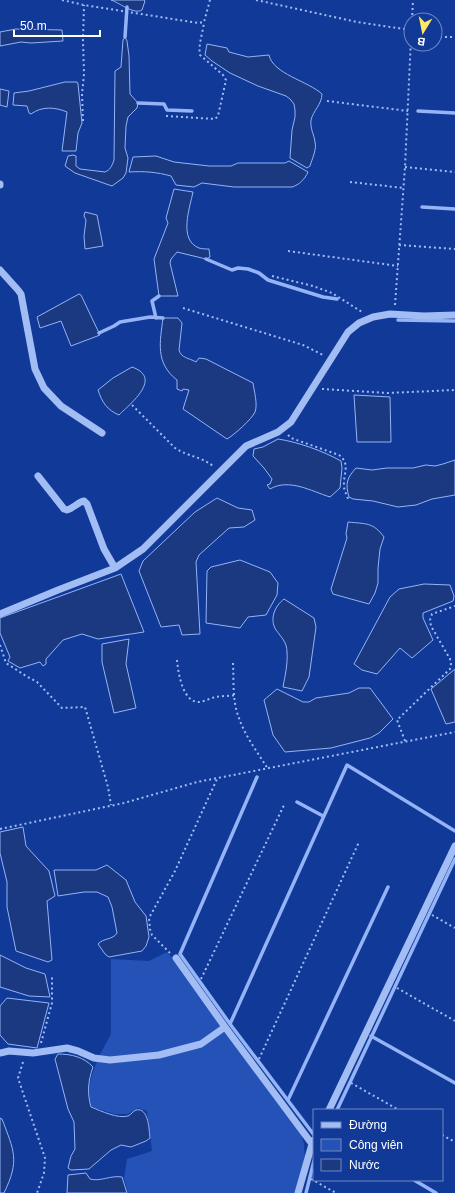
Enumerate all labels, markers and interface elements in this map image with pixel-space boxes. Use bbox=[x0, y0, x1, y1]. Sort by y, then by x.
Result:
scale bar bbox=[14, 12, 100, 38]
north arrow bbox=[403, 12, 443, 52]
text: 50 m bbox=[20, 19, 47, 33]
text: B bbox=[416, 35, 426, 48]
legend bbox=[313, 1109, 443, 1181]
text: Đường bbox=[349, 1118, 387, 1132]
text: Công viên bbox=[349, 1138, 403, 1152]
text: Nước bbox=[349, 1158, 380, 1172]

